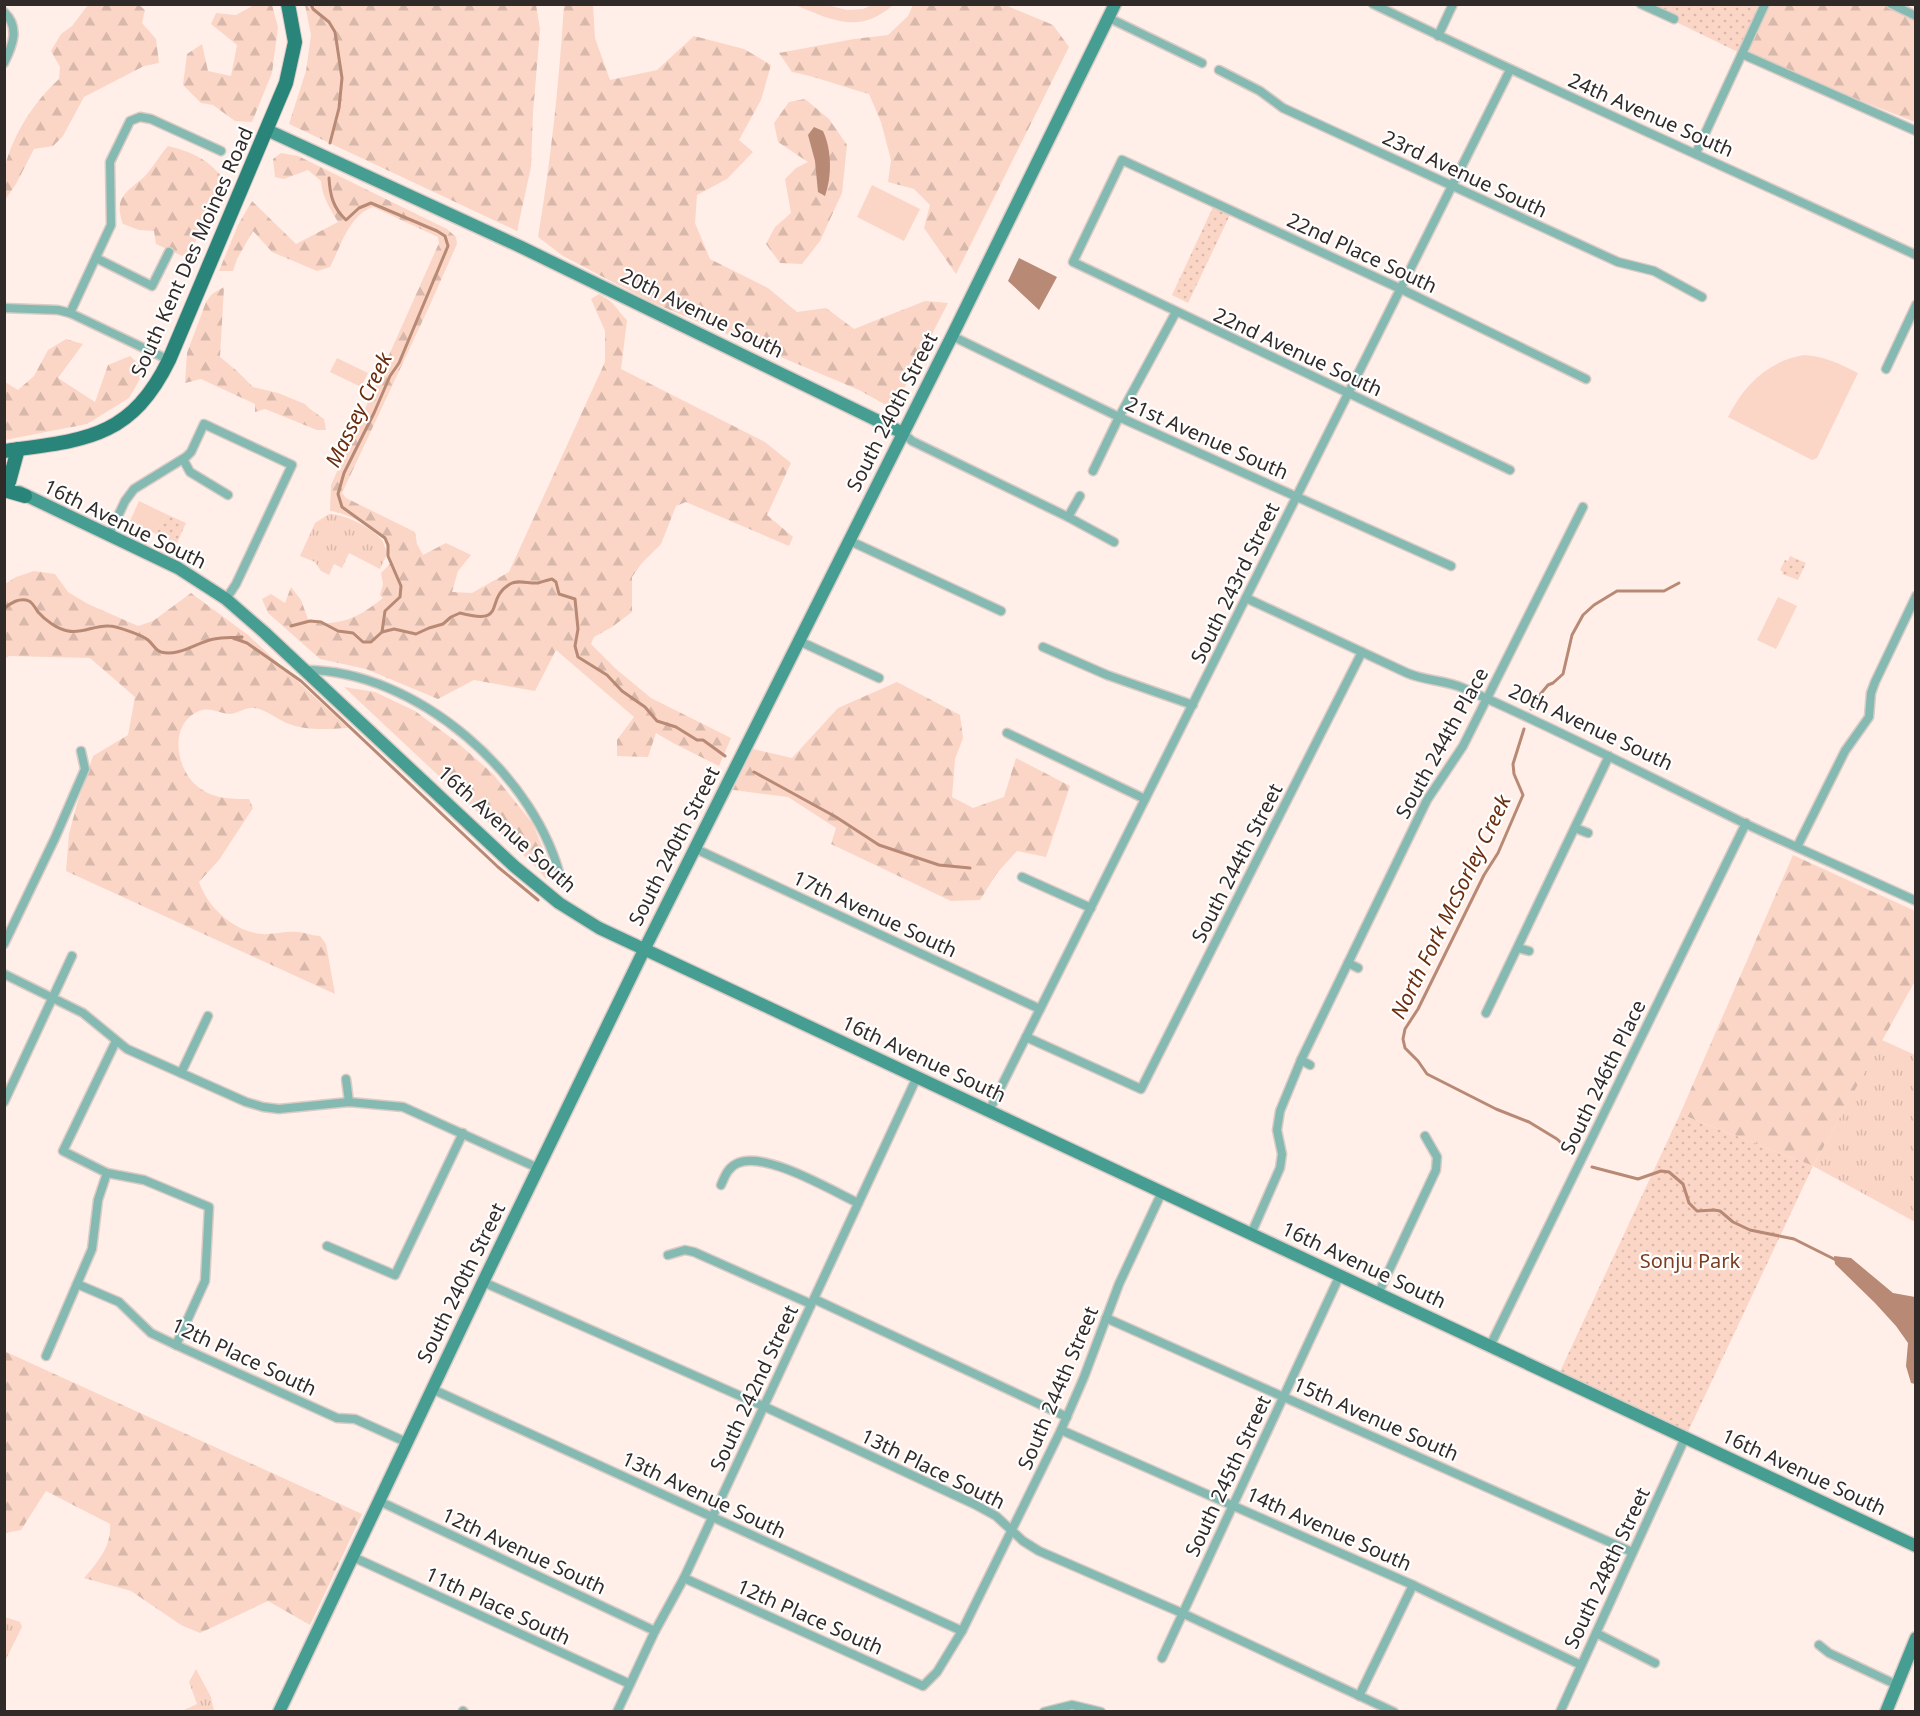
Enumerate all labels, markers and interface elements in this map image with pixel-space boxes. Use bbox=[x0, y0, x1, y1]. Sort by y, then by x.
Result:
street label: 24th Avenue South bbox=[1564, 66, 1738, 163]
street label: South Kent Des Moines Road bbox=[124, 122, 259, 381]
street label: 23rd Avenue South bbox=[1379, 124, 1552, 224]
street label: 22nd Place South bbox=[1283, 206, 1441, 299]
street label: 20th Avenue South bbox=[616, 261, 788, 364]
street label: 22nd Avenue South bbox=[1209, 301, 1387, 402]
street label: South 240th Street bbox=[840, 328, 943, 496]
water label: Massey Creek bbox=[318, 346, 399, 472]
street label: 21st Avenue South bbox=[1122, 390, 1293, 486]
street label: 16th Avenue South bbox=[39, 472, 211, 575]
street label: South 243rd Street bbox=[1184, 498, 1285, 668]
street label: South 244th Place bbox=[1389, 662, 1494, 823]
street label: 20th Avenue South bbox=[1505, 677, 1678, 776]
street label: 16th Avenue South bbox=[432, 759, 583, 898]
street label: South 240th Street bbox=[622, 762, 725, 930]
street label: South 244th Street bbox=[1185, 779, 1288, 947]
water label: North Fork McSorley Creek bbox=[1384, 788, 1517, 1023]
street label: 17th Avenue South bbox=[789, 864, 962, 963]
street label: South 246th Place bbox=[1553, 995, 1652, 1159]
street label: 16th Avenue South bbox=[838, 1009, 1011, 1108]
street label: South 240th Street bbox=[410, 1198, 511, 1367]
street label: 16th Avenue South bbox=[1278, 1215, 1451, 1314]
park label: Sonju Park bbox=[1640, 1247, 1741, 1274]
street label: South 242nd Street bbox=[703, 1300, 804, 1475]
street label: South 244th Street bbox=[1011, 1302, 1104, 1474]
street label: 12th Place South bbox=[167, 1311, 321, 1402]
street label: 15th Avenue South bbox=[1289, 1370, 1463, 1467]
street label: South 245th Street bbox=[1178, 1391, 1277, 1561]
street label: 13th Place South bbox=[857, 1422, 1010, 1515]
street label: 16th Avenue South bbox=[1718, 1422, 1891, 1521]
street label: 13th Avenue South bbox=[618, 1445, 791, 1544]
street label: 14th Avenue South bbox=[1242, 1480, 1416, 1577]
street label: South 248th Street bbox=[1557, 1483, 1656, 1653]
street label: 12th Avenue South bbox=[438, 1501, 611, 1600]
street label: 11th Place South bbox=[421, 1560, 575, 1651]
street label: 12th Place South bbox=[733, 1572, 888, 1661]

